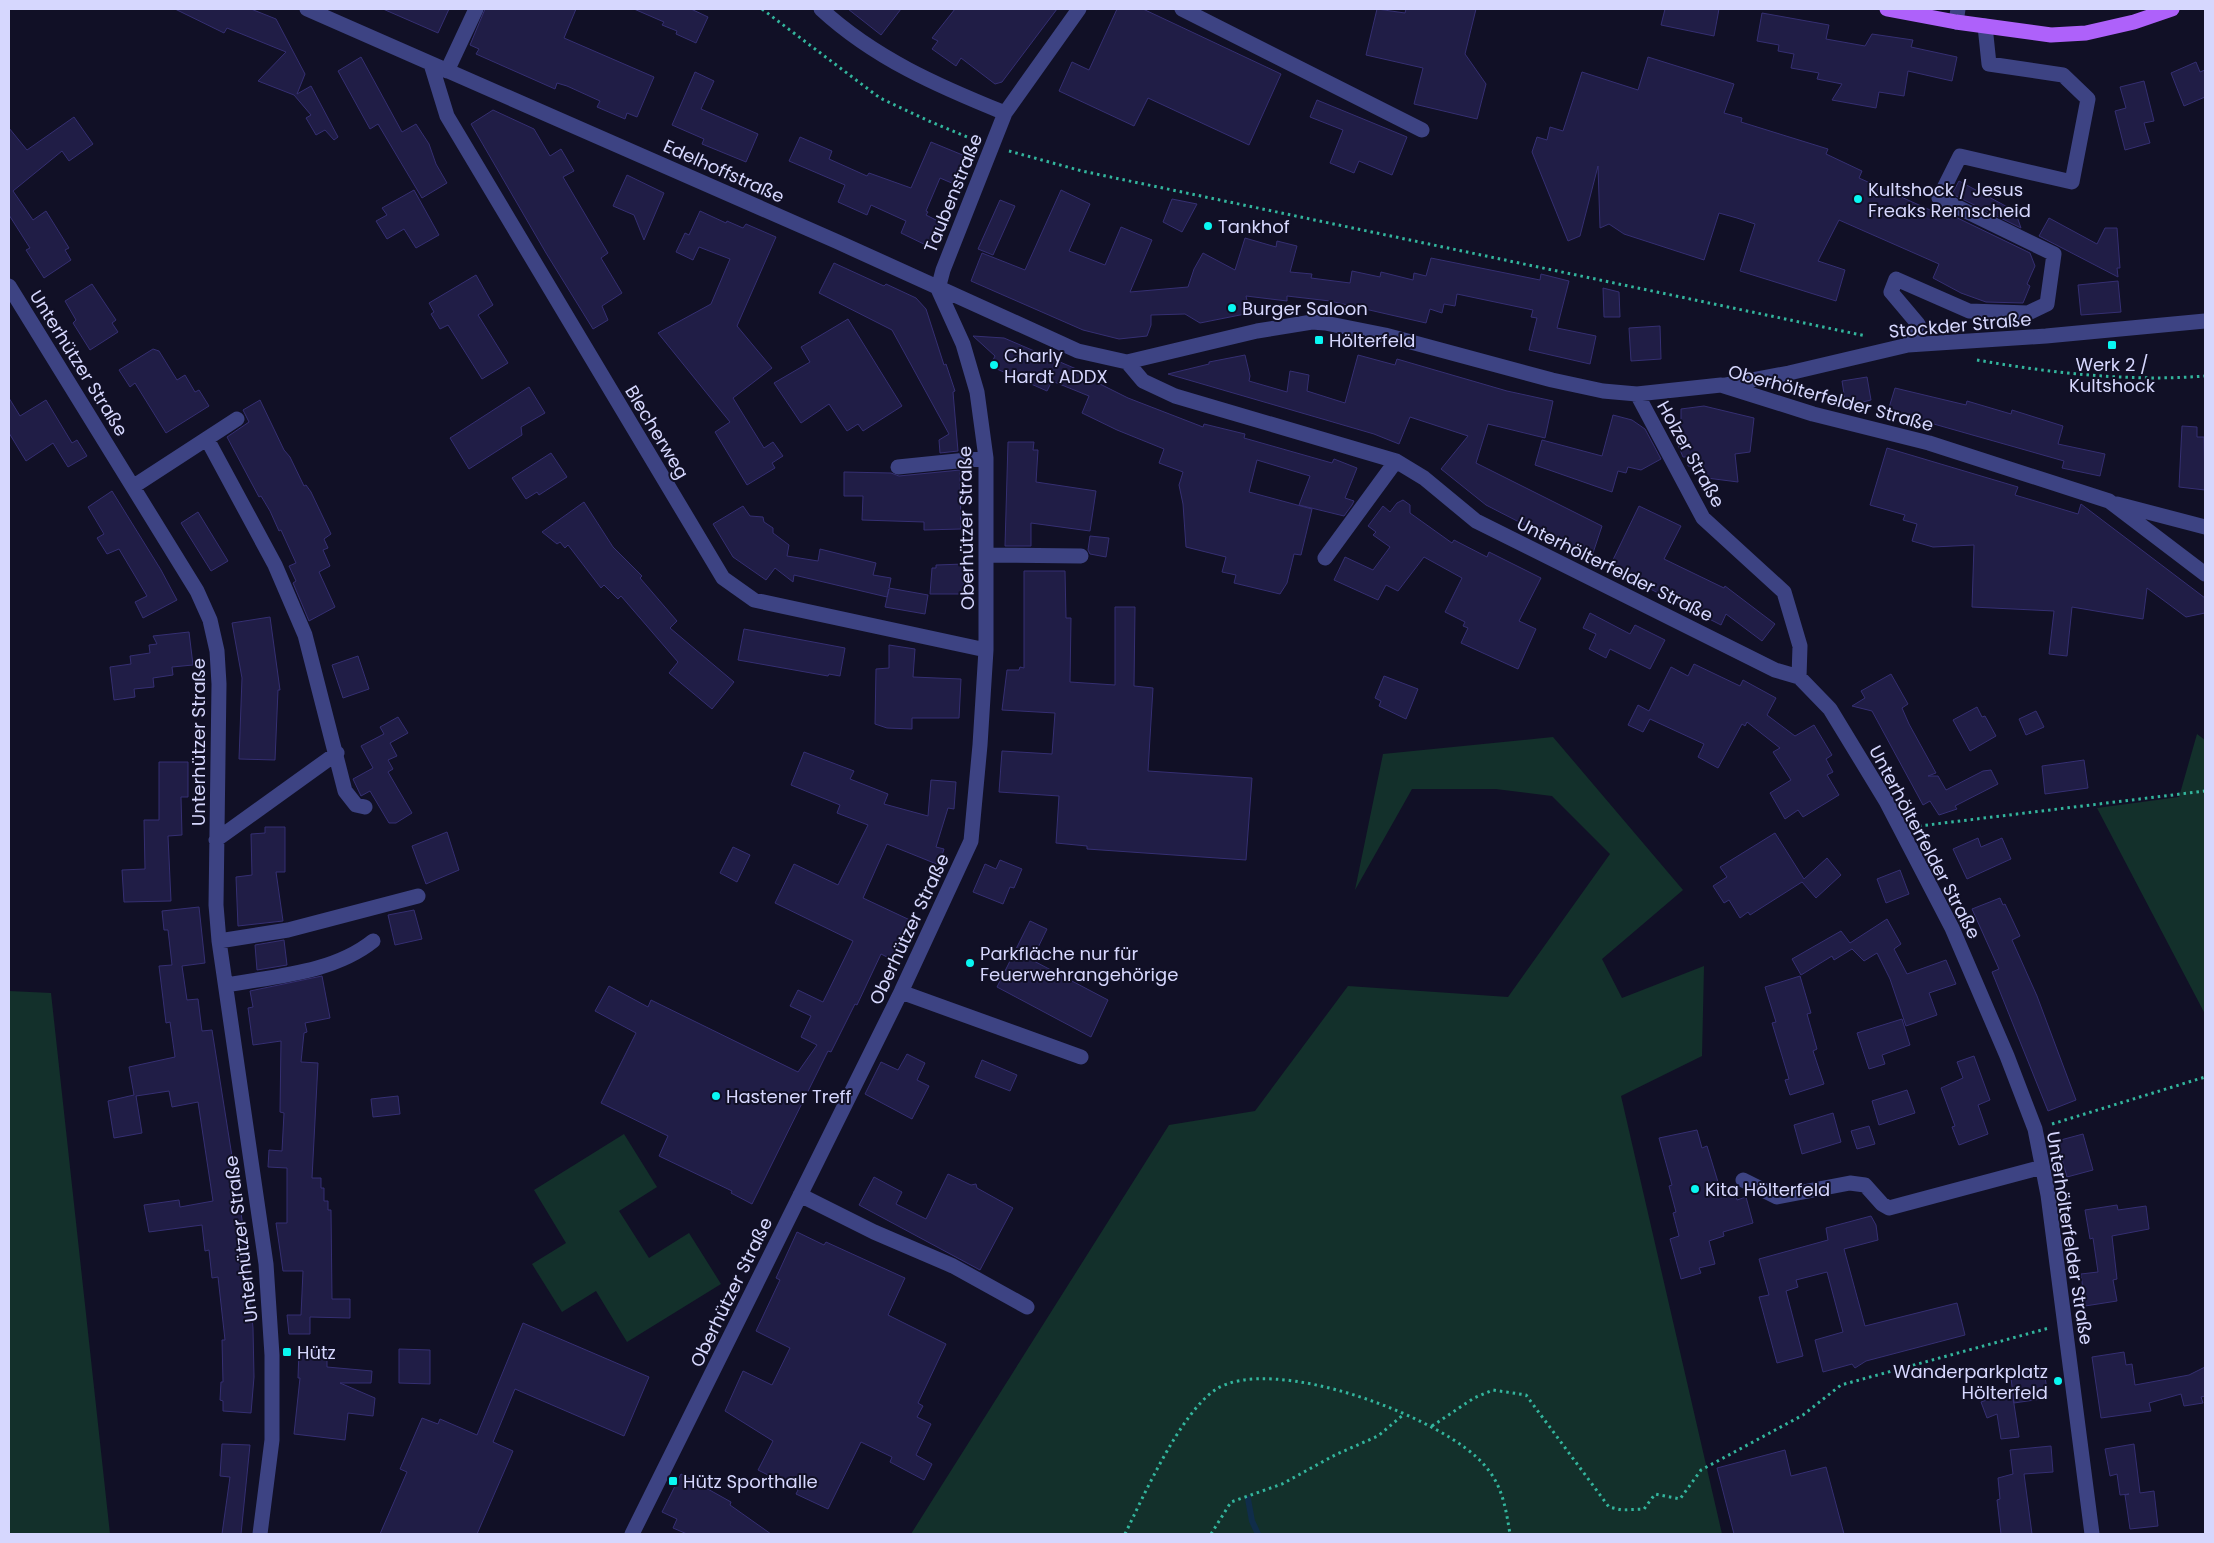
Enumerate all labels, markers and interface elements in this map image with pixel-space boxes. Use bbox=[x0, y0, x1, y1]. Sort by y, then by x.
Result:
street label: Taubenstraße bbox=[918, 130, 988, 256]
street label: Edelhoffstraße bbox=[659, 133, 789, 209]
place label: Kultshock / Jesus Freaks Remscheid bbox=[1868, 177, 2031, 223]
marker: Kultshock / Jesus Freaks Remscheid bbox=[1852, 193, 1864, 205]
place label: Tankhof bbox=[1218, 214, 1290, 239]
marker: Tankhof bbox=[1202, 220, 1214, 232]
street label: Unterhützer Straße bbox=[24, 285, 134, 441]
place label: Burger Saloon bbox=[1242, 296, 1368, 321]
marker: Burger Saloon bbox=[1226, 302, 1238, 314]
street label: Stockder Straße bbox=[1888, 306, 2032, 344]
place label: Hölterfeld bbox=[1329, 328, 1416, 353]
marker: Hölterfeld bbox=[1313, 334, 1325, 346]
marker: Werk 2 / Kultshock bbox=[2106, 339, 2118, 351]
place label: Charly Hardt ADDX bbox=[1004, 343, 1108, 389]
place label: Werk 2 / Kultshock bbox=[2069, 352, 2156, 398]
marker: Charly Hardt ADDX bbox=[988, 359, 1000, 371]
street label: Oberhölterfelder Straße bbox=[1725, 359, 1937, 437]
street label: Blecherweg bbox=[619, 381, 695, 483]
street label: Holzer Straße bbox=[1651, 396, 1731, 512]
street label: Oberhützer Straße bbox=[952, 446, 980, 610]
street label: Unterhölterfelder Straße bbox=[1513, 510, 1717, 628]
street label: Unterhützer Straße bbox=[186, 658, 211, 826]
street label: Unterhölterfelder Straße bbox=[1863, 741, 1987, 943]
street label: Oberhützer Straße bbox=[863, 849, 955, 1009]
place label: Parkfläche nur für Feuerwehrangehörige bbox=[980, 941, 1178, 987]
marker: Parkfläche nur für Feuerwehrangehörige bbox=[964, 957, 976, 969]
place label: Hastener Treff bbox=[726, 1084, 851, 1109]
marker: Hastener Treff bbox=[710, 1090, 722, 1102]
street label: Unterhölterfelder Straße bbox=[2041, 1129, 2099, 1347]
street label: Unterhützer Straße bbox=[218, 1154, 264, 1324]
place label: Kita Hölterfeld bbox=[1705, 1177, 1830, 1202]
marker: Kita Hölterfeld bbox=[1689, 1183, 1701, 1195]
street label: Oberhützer Straße bbox=[684, 1213, 778, 1371]
place label: Hütz bbox=[297, 1340, 336, 1365]
marker: Hütz bbox=[281, 1346, 293, 1358]
place label: Wanderparkplatz Hölterfeld bbox=[1893, 1359, 2048, 1405]
marker: Wanderparkplatz Hölterfeld bbox=[2052, 1375, 2064, 1387]
place label: Hütz Sporthalle bbox=[683, 1469, 818, 1494]
marker: Hütz Sporthalle bbox=[667, 1475, 679, 1487]

